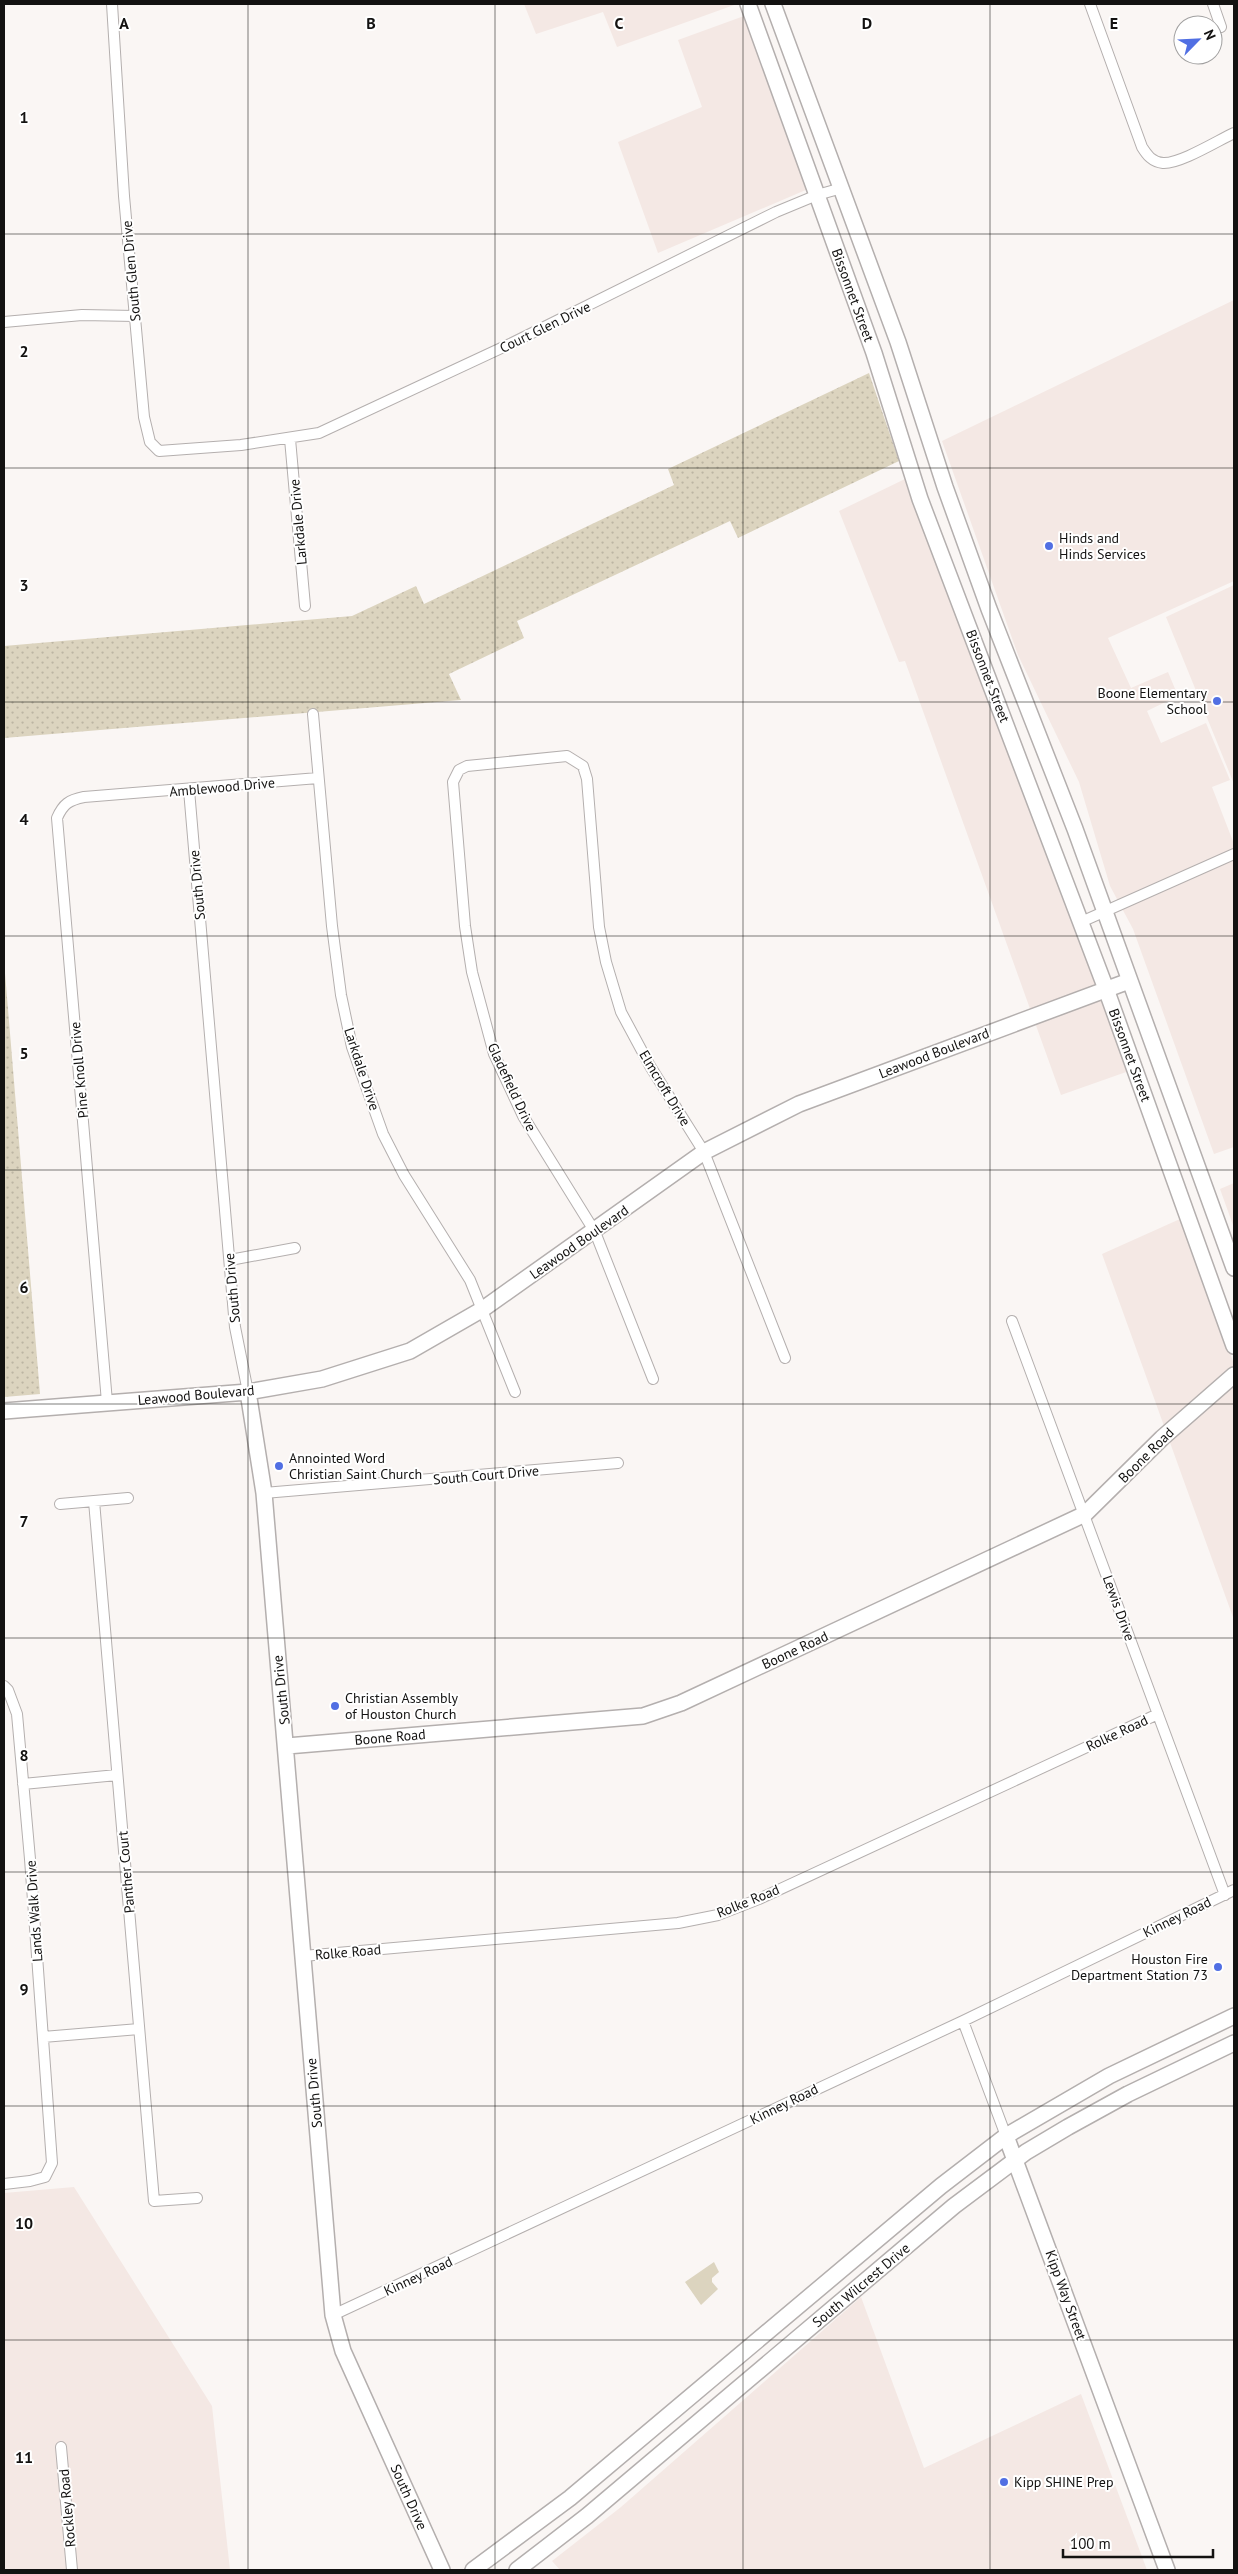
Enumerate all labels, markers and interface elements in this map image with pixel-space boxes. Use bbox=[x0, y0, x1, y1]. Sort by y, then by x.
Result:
text: A bbox=[119, 13, 129, 33]
text: B bbox=[366, 13, 376, 33]
text: C bbox=[615, 13, 624, 33]
text: D bbox=[862, 13, 872, 33]
text: E bbox=[1110, 13, 1118, 33]
north arrow bbox=[1173, 15, 1223, 65]
text: N bbox=[1200, 27, 1220, 43]
text: 1 bbox=[19, 107, 29, 127]
street label: South Glen Drive bbox=[118, 220, 144, 322]
street label: Bissonnet Street bbox=[828, 246, 878, 344]
street label: Court Glen Drive bbox=[497, 297, 593, 357]
text: 2 bbox=[19, 341, 29, 361]
street label: Larkdale Drive bbox=[285, 478, 311, 566]
place label: Hinds and Hinds Services bbox=[1059, 529, 1146, 563]
marker: Hinds and Hinds Services bbox=[1043, 540, 1055, 552]
text: 3 bbox=[19, 575, 29, 595]
street label: Bissonnet Street bbox=[962, 627, 1014, 725]
place label: Boone Elementary School bbox=[1097, 684, 1207, 718]
marker: Boone Elementary School bbox=[1211, 695, 1223, 707]
street label: Amblewood Drive bbox=[168, 773, 276, 801]
text: 4 bbox=[19, 809, 29, 829]
street label: South Drive bbox=[185, 849, 209, 921]
street label: Bissonnet Street bbox=[1105, 1006, 1155, 1104]
street label: Pine Knoll Drive bbox=[66, 1021, 92, 1119]
street label: Leawood Boulevard bbox=[876, 1024, 992, 1082]
street label: Larkdale Drive bbox=[340, 1025, 384, 1113]
street label: Gladefield Drive bbox=[484, 1040, 540, 1134]
text: 5 bbox=[19, 1043, 29, 1063]
street label: Elmcroft Drive bbox=[635, 1047, 695, 1129]
street label: Leawood Boulevard bbox=[526, 1201, 632, 1283]
street label: South Drive bbox=[220, 1252, 244, 1324]
text: 6 bbox=[19, 1277, 29, 1297]
street label: Leawood Boulevard bbox=[137, 1381, 255, 1409]
street label: Boone Road bbox=[1114, 1423, 1178, 1487]
place label: Annointed Word Christian Saint Church bbox=[289, 1449, 422, 1483]
marker: Annointed Word Christian Saint Church bbox=[273, 1460, 285, 1472]
street label: South Court Drive bbox=[432, 1461, 540, 1489]
text: 7 bbox=[19, 1511, 29, 1531]
street label: Lewis Drive bbox=[1099, 1573, 1139, 1643]
street label: Boone Road bbox=[759, 1627, 831, 1673]
street label: South Drive bbox=[268, 1654, 294, 1726]
place label: Christian Assembly of Houston Church bbox=[345, 1689, 459, 1723]
marker: Christian Assembly of Houston Church bbox=[329, 1700, 341, 1712]
street label: Rolke Road bbox=[1083, 1711, 1151, 1755]
street label: Boone Road bbox=[354, 1725, 426, 1749]
text: 8 bbox=[19, 1745, 29, 1765]
street label: Panther Court bbox=[113, 1830, 139, 1914]
street label: Lands Walk Drive bbox=[21, 1860, 47, 1962]
street label: Rolke Road bbox=[714, 1880, 782, 1922]
street label: Kinney Road bbox=[1140, 1893, 1214, 1941]
street label: Rolke Road bbox=[314, 1940, 382, 1964]
place label: Houston Fire Department Station 73 bbox=[1071, 1950, 1208, 1984]
marker: Houston Fire Department Station 73 bbox=[1212, 1961, 1224, 1973]
text: 9 bbox=[19, 1979, 29, 1999]
street label: South Drive bbox=[302, 2057, 326, 2129]
street label: Kinney Road bbox=[747, 2080, 821, 2128]
text: 10 bbox=[15, 2213, 33, 2233]
street label: South Wilcrest Drive bbox=[809, 2239, 913, 2331]
street label: Kipp Way Street bbox=[1041, 2248, 1091, 2343]
street label: Kinney Road bbox=[381, 2252, 455, 2300]
text: 11 bbox=[15, 2447, 33, 2467]
street label: South Drive bbox=[387, 2461, 431, 2533]
street label: Rockley Road bbox=[55, 2468, 79, 2548]
place label: Kipp SHINE Prep bbox=[1014, 2473, 1114, 2491]
marker: Kipp SHINE Prep bbox=[998, 2476, 1010, 2488]
scale bar bbox=[1063, 2526, 1213, 2558]
text: 100 m bbox=[1070, 2534, 1111, 2553]

